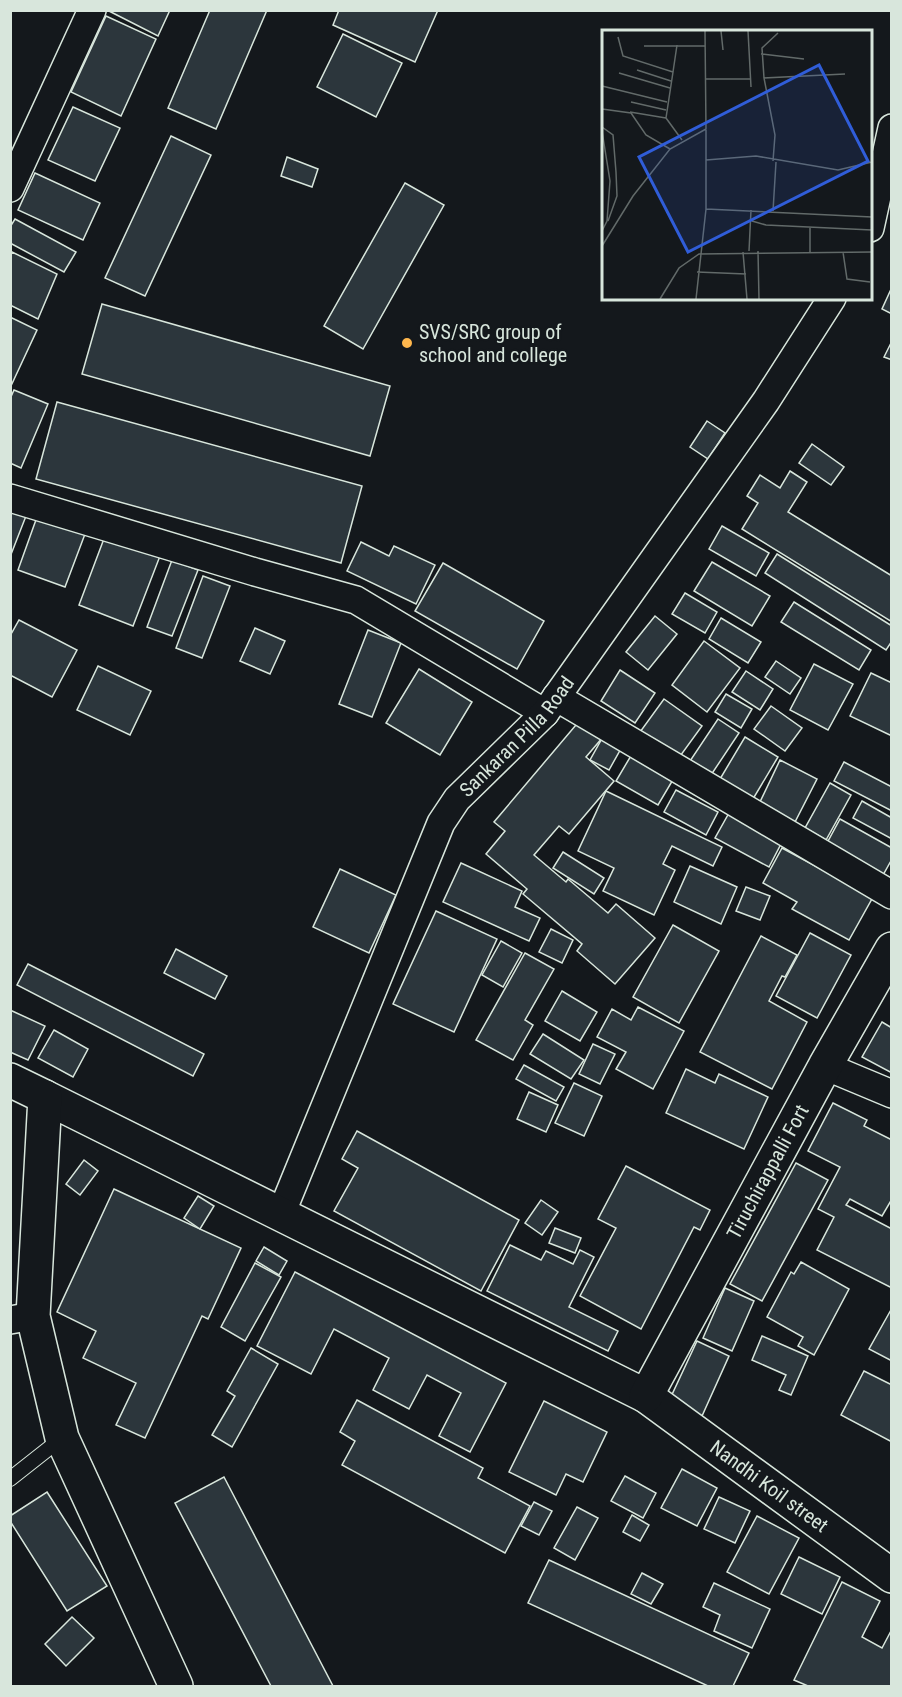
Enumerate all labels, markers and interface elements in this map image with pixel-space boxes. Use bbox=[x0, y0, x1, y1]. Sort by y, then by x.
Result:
inset map bbox=[602, 30, 872, 300]
place label: SVS/SRC group of school and college bbox=[419, 320, 567, 367]
marker: SVS/SRC group of school and college bbox=[400, 336, 414, 350]
street label: Sankaran Pilla Road bbox=[454, 672, 579, 802]
street label: Tiruchirappalli Fort bbox=[721, 1100, 814, 1243]
street label: Nandhi Koil street bbox=[705, 1435, 833, 1537]

